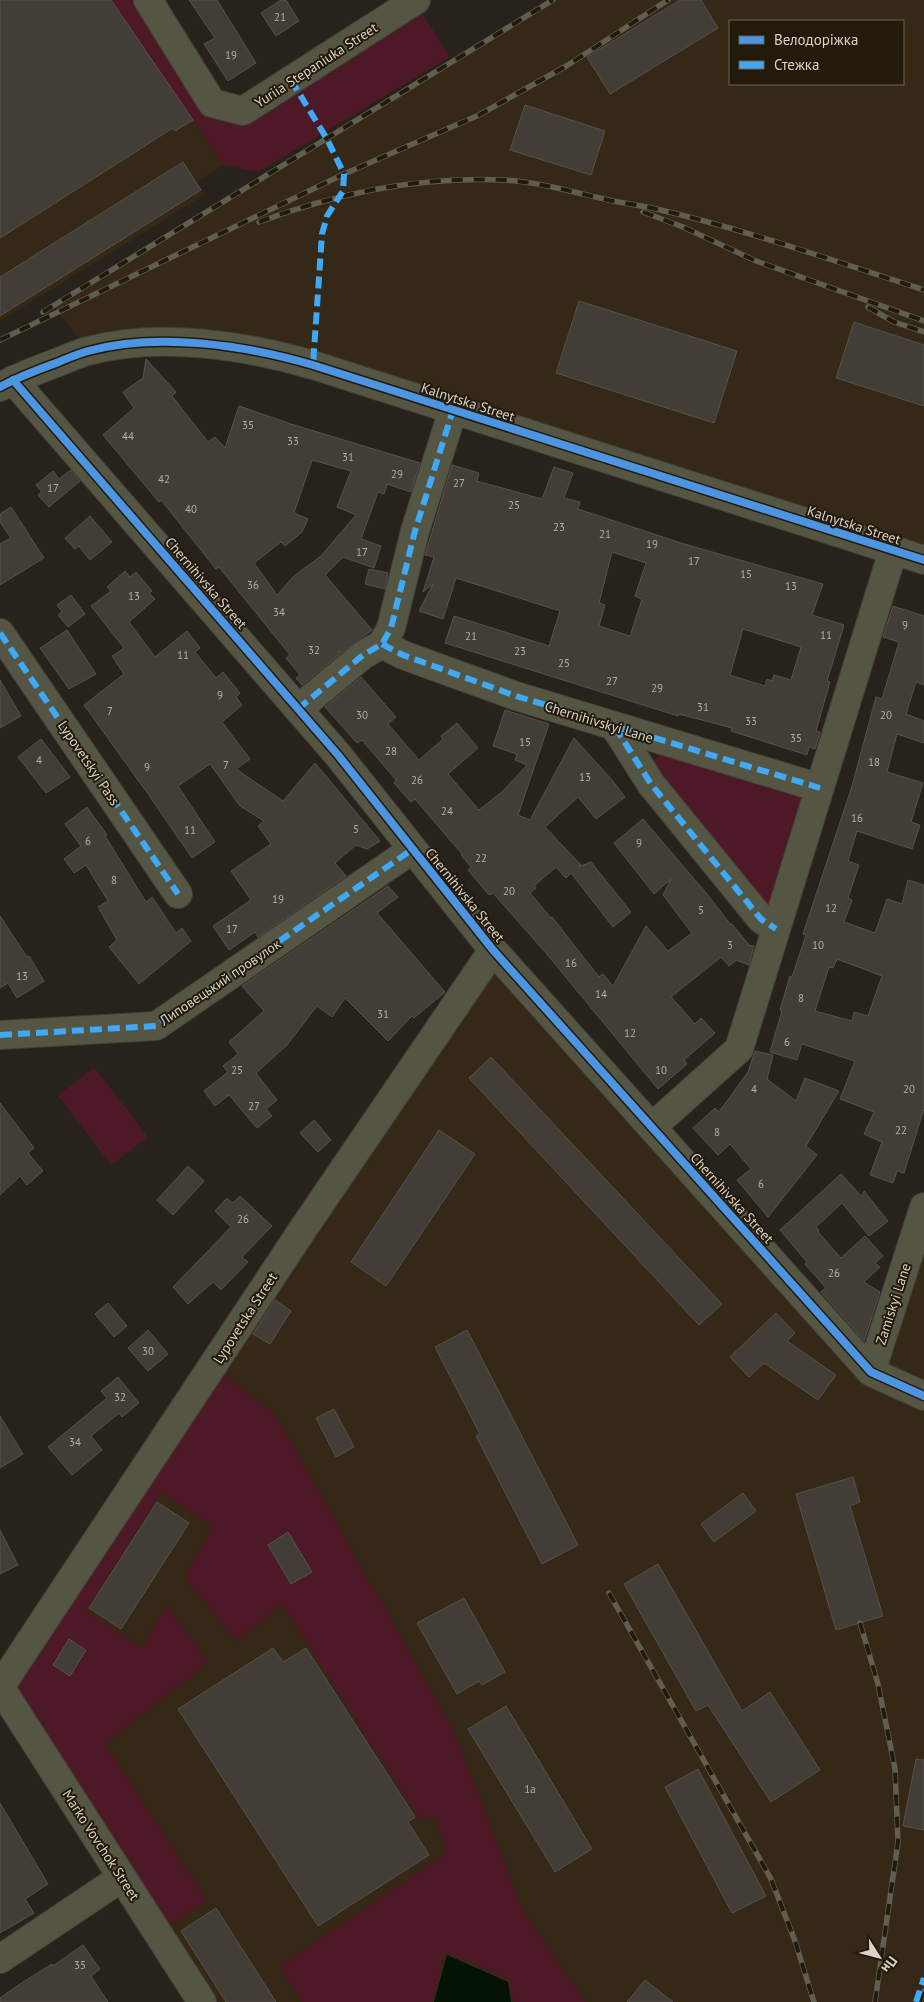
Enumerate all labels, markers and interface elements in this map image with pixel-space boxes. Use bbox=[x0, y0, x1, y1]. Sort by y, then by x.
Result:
house number: 21 bbox=[274, 10, 286, 24]
street label: Yuriia Stepaniuka Street bbox=[251, 18, 381, 112]
legend bbox=[729, 20, 904, 85]
text: Велодоріжка bbox=[774, 30, 858, 49]
house number: 19 bbox=[225, 48, 237, 62]
text: Стежка bbox=[774, 55, 819, 74]
street label: Kalnytska Street bbox=[419, 378, 517, 426]
house number: 35 bbox=[242, 418, 254, 432]
house number: 44 bbox=[122, 429, 134, 443]
house number: 33 bbox=[287, 434, 299, 448]
house number: 31 bbox=[342, 450, 354, 464]
house number: 29 bbox=[391, 467, 403, 481]
house number: 42 bbox=[158, 472, 170, 486]
house number: 27 bbox=[453, 476, 465, 490]
house number: 17 bbox=[47, 481, 59, 495]
house number: 25 bbox=[508, 498, 520, 512]
street label: Kalnytska Street bbox=[805, 501, 903, 549]
house number: 40 bbox=[185, 502, 197, 516]
house number: 23 bbox=[553, 520, 565, 534]
house number: 21 bbox=[599, 527, 611, 541]
street label: Chernihivska Street bbox=[161, 533, 251, 633]
house number: 19 bbox=[646, 537, 658, 551]
house number: 17 bbox=[356, 545, 368, 559]
house number: 17 bbox=[688, 554, 700, 568]
house number: 15 bbox=[740, 567, 752, 581]
house number: 36 bbox=[247, 578, 259, 592]
house number: 13 bbox=[785, 579, 797, 593]
house number: 13 bbox=[128, 589, 140, 603]
house number: 34 bbox=[273, 605, 285, 619]
house number: 9 bbox=[902, 618, 908, 632]
house number: 11 bbox=[820, 628, 832, 642]
house number: 21 bbox=[465, 629, 477, 643]
house number: 32 bbox=[308, 643, 320, 657]
house number: 23 bbox=[514, 644, 526, 658]
house number: 11 bbox=[177, 648, 189, 662]
house number: 25 bbox=[558, 656, 570, 670]
house number: 27 bbox=[606, 674, 618, 688]
house number: 29 bbox=[651, 681, 663, 695]
house number: 9 bbox=[217, 688, 223, 702]
street label: Chernihivskyi Lane bbox=[543, 697, 655, 747]
house number: 31 bbox=[697, 700, 709, 714]
house number: 7 bbox=[107, 704, 113, 718]
house number: 30 bbox=[356, 708, 368, 722]
house number: 20 bbox=[880, 708, 892, 722]
house number: 33 bbox=[745, 714, 757, 728]
street label: Lypovetskyi Pass bbox=[54, 717, 124, 809]
house number: 35 bbox=[790, 731, 802, 745]
house number: 15 bbox=[519, 735, 531, 749]
house number: 28 bbox=[385, 744, 397, 758]
house number: 4 bbox=[36, 753, 42, 767]
house number: 18 bbox=[868, 755, 880, 769]
house number: 7 bbox=[223, 758, 229, 772]
house number: 9 bbox=[144, 760, 150, 774]
house number: 13 bbox=[579, 770, 591, 784]
house number: 26 bbox=[411, 773, 423, 787]
house number: 24 bbox=[441, 804, 453, 818]
house number: 16 bbox=[851, 811, 863, 825]
house number: 5 bbox=[353, 822, 359, 836]
house number: 11 bbox=[184, 823, 196, 837]
house number: 6 bbox=[85, 834, 91, 848]
house number: 9 bbox=[636, 836, 642, 850]
street label: Chernihivska Street bbox=[421, 844, 509, 946]
house number: 22 bbox=[475, 851, 487, 865]
house number: 8 bbox=[111, 873, 117, 887]
house number: 20 bbox=[503, 884, 515, 898]
house number: 19 bbox=[272, 892, 284, 906]
house number: 12 bbox=[825, 901, 837, 915]
house number: 5 bbox=[698, 903, 704, 917]
house number: 17 bbox=[226, 922, 238, 936]
street label: Липовецький провулок bbox=[155, 935, 284, 1030]
house number: 3 bbox=[727, 938, 733, 952]
house number: 10 bbox=[812, 938, 824, 952]
house number: 16 bbox=[565, 956, 577, 970]
house number: 13 bbox=[16, 969, 28, 983]
house number: 14 bbox=[595, 987, 607, 1001]
house number: 8 bbox=[798, 991, 804, 1005]
house number: 31 bbox=[377, 1007, 389, 1021]
house number: 12 bbox=[624, 1026, 636, 1040]
house number: 6 bbox=[784, 1035, 790, 1049]
house number: 25 bbox=[231, 1063, 243, 1077]
house number: 10 bbox=[655, 1063, 667, 1077]
house number: 4 bbox=[751, 1082, 757, 1096]
house number: 20 bbox=[903, 1082, 915, 1096]
house number: 27 bbox=[248, 1099, 260, 1113]
house number: 22 bbox=[895, 1123, 907, 1137]
house number: 8 bbox=[714, 1125, 720, 1139]
street label: Chernihivska Street bbox=[686, 1149, 778, 1247]
house number: 6 bbox=[758, 1177, 764, 1191]
house number: 26 bbox=[237, 1212, 249, 1226]
street label: Zamiskyi Lane bbox=[871, 1261, 915, 1347]
house number: 26 bbox=[828, 1266, 840, 1280]
street label: Lypovetska Street bbox=[209, 1269, 281, 1367]
house number: 30 bbox=[142, 1344, 154, 1358]
house number: 32 bbox=[114, 1390, 126, 1404]
house number: 34 bbox=[69, 1435, 81, 1449]
house number: 1а bbox=[524, 1782, 536, 1796]
street label: Marko Vovchok Street bbox=[58, 1786, 144, 1904]
north arrow bbox=[854, 1932, 904, 1982]
text: Пн bbox=[877, 1953, 902, 1977]
house number: 35 bbox=[74, 1958, 86, 1972]

